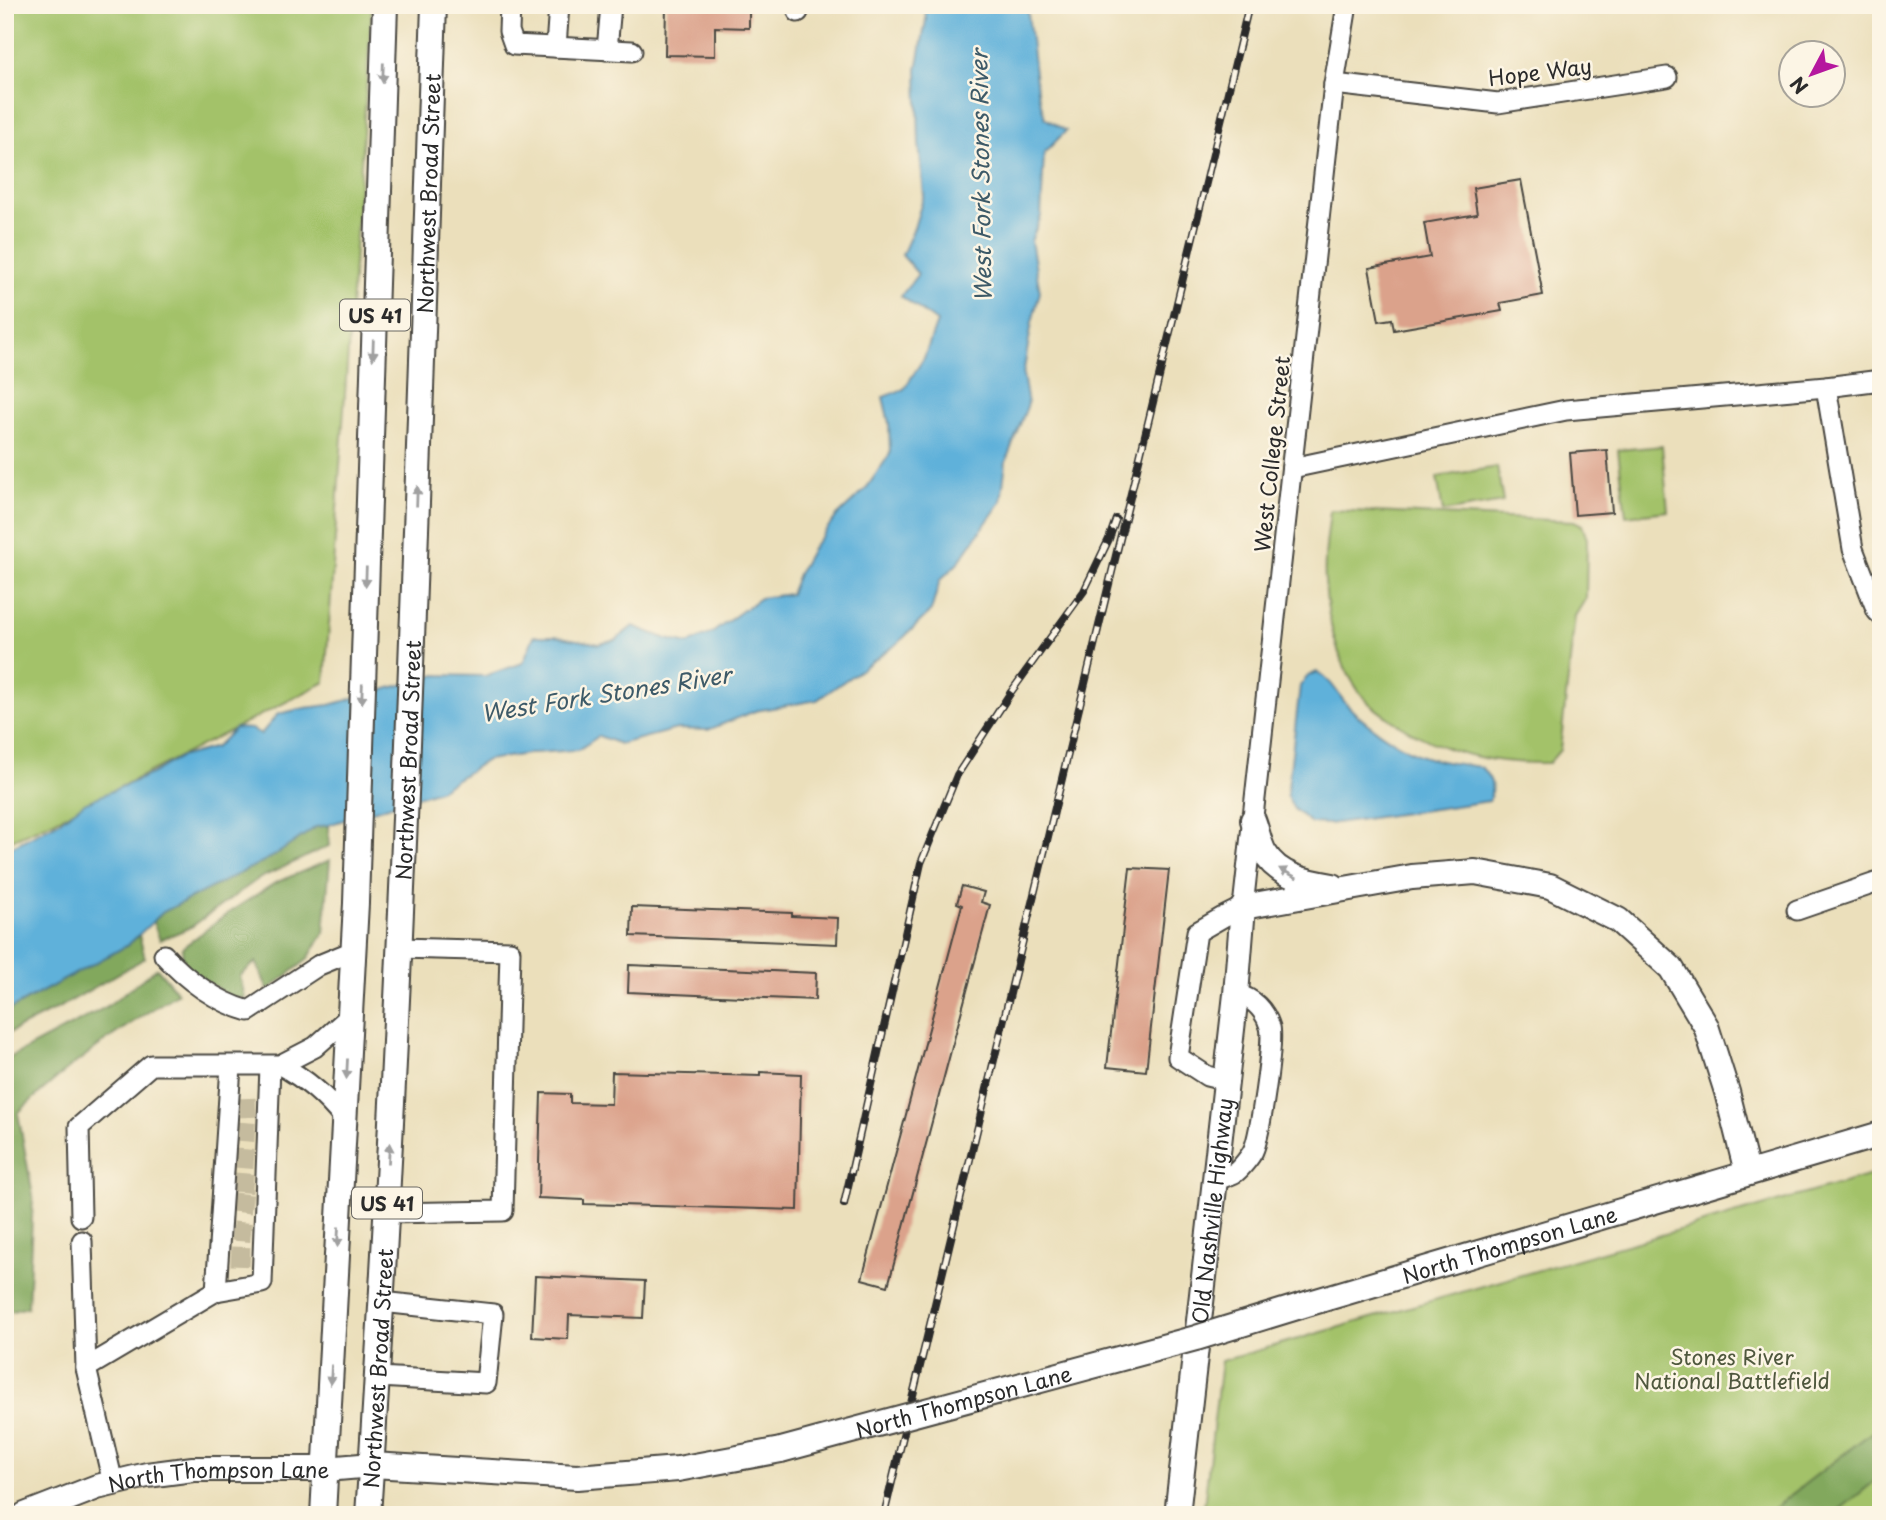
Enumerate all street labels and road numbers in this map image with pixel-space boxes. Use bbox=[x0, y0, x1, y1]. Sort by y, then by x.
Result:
street label: Hope Way bbox=[1486, 49, 1594, 93]
street label: Northwest Broad Street bbox=[408, 73, 448, 314]
road number: US 41 bbox=[340, 300, 410, 330]
street label: West College Street bbox=[1245, 354, 1297, 554]
street label: Northwest Broad Street bbox=[386, 639, 428, 881]
street label: Old Nashville Highway bbox=[1183, 1096, 1240, 1326]
road number: US 41 bbox=[352, 1188, 422, 1218]
street label: North Thompson Lane bbox=[1398, 1197, 1621, 1291]
street label: Northwest Broad Street bbox=[354, 1248, 400, 1489]
street label: North Thompson Lane bbox=[852, 1356, 1075, 1445]
street label: North Thompson Lane bbox=[104, 1453, 329, 1500]

